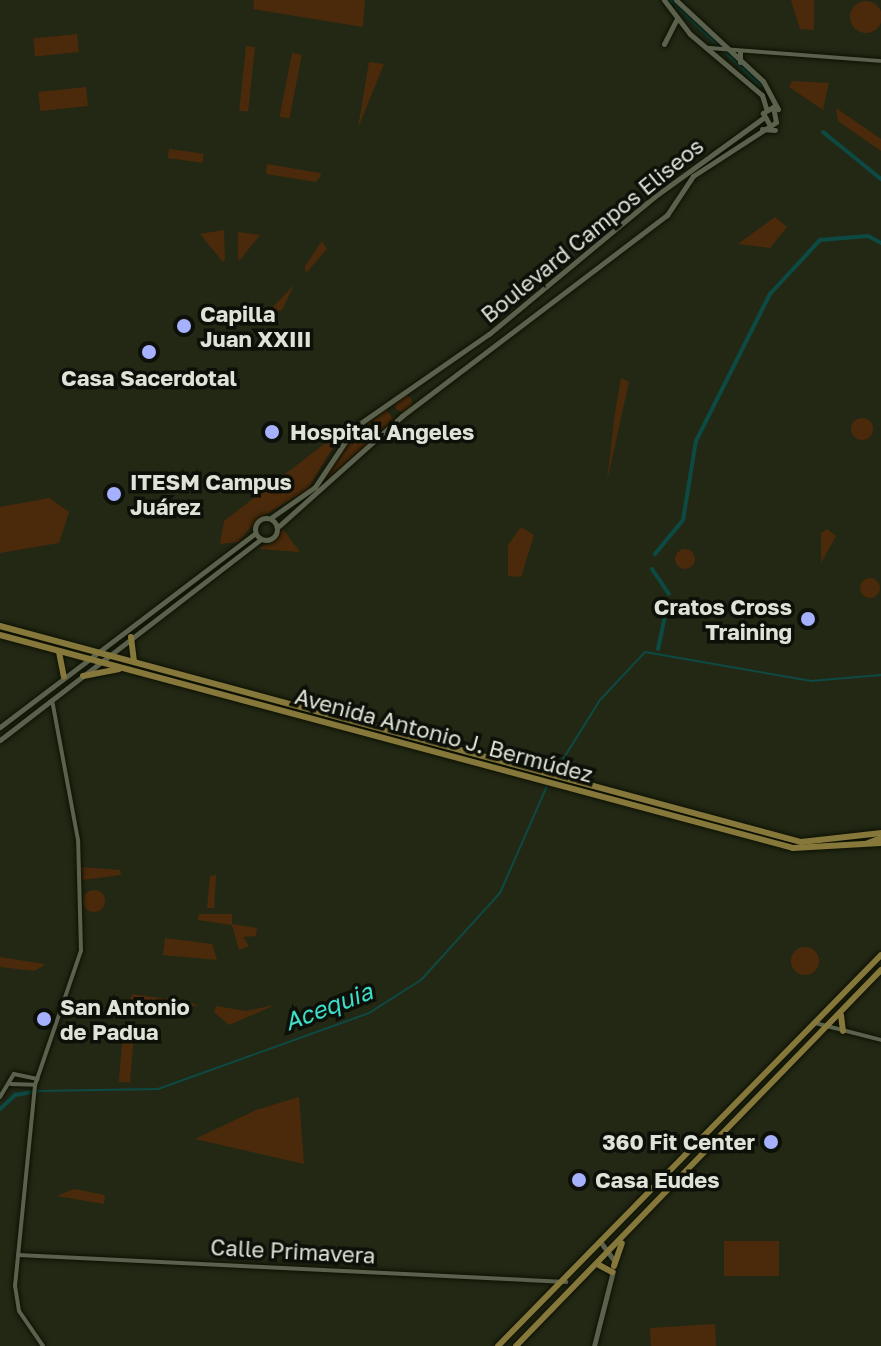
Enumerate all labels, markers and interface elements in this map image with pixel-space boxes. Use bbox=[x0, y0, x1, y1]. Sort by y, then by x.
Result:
street label: Boulevard Campos Eliseos bbox=[476, 132, 708, 328]
place label: Capilla Juan XXIII bbox=[200, 300, 312, 352]
marker: Capilla Juan XXIII bbox=[175, 317, 193, 335]
marker: Casa Sacerdotal bbox=[140, 343, 158, 361]
place label: Casa Sacerdotal bbox=[61, 365, 237, 391]
place label: Hospital Angeles bbox=[290, 419, 474, 445]
marker: Hospital Angeles bbox=[261, 421, 283, 443]
place label: ITESM Campus Juárez bbox=[130, 468, 292, 520]
marker: ITESM Campus Juárez bbox=[105, 485, 123, 503]
place label: Cratos Cross Training bbox=[654, 593, 792, 644]
marker: Cratos Cross Training bbox=[799, 610, 817, 628]
street label: Avenida Antonio J. Bermúdez bbox=[292, 683, 596, 787]
water label: Acequia bbox=[280, 976, 376, 1036]
place label: San Antonio de Padua bbox=[60, 993, 190, 1044]
marker: San Antonio de Padua bbox=[35, 1010, 53, 1028]
place label: 360 Fit Center bbox=[602, 1129, 755, 1155]
marker: 360 Fit Center bbox=[762, 1133, 780, 1151]
place label: Casa Eudes bbox=[595, 1167, 720, 1193]
marker: Casa Eudes bbox=[570, 1171, 588, 1189]
street label: Calle Primavera bbox=[210, 1233, 376, 1269]

